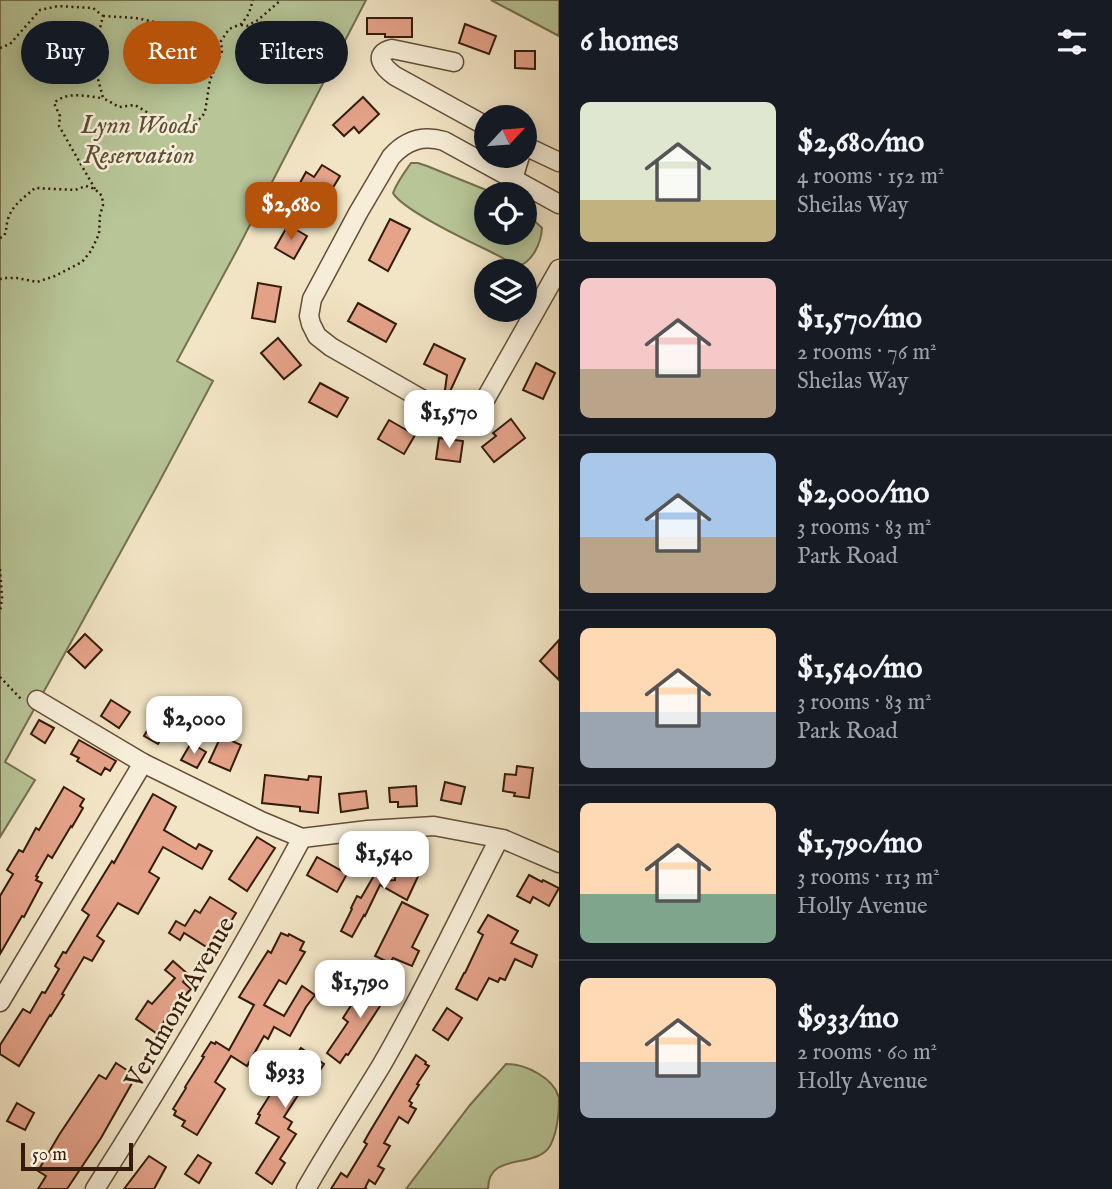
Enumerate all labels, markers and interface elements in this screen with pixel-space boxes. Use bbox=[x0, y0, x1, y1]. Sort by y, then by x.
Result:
chip: Buy bbox=[21, 21, 109, 84]
chip: Rent bbox=[123, 21, 221, 84]
chip: Filters bbox=[235, 21, 348, 84]
text: 6 homes bbox=[580, 23, 679, 61]
icon: filters bbox=[1053, 23, 1091, 61]
north arrow bbox=[474, 105, 537, 168]
map controls bbox=[474, 105, 537, 322]
park label: Lynn Woods Reservation bbox=[80, 109, 198, 172]
text: $2,680/mo bbox=[797, 124, 924, 162]
icon: home bbox=[636, 130, 720, 214]
text: 4 rooms · 152 m² bbox=[797, 162, 944, 191]
pin: $2,680 bbox=[234, 182, 348, 242]
button: locate bbox=[474, 182, 537, 245]
text: $2,680 bbox=[261, 190, 321, 219]
text: Sheilas Way bbox=[797, 191, 909, 220]
button: layers bbox=[474, 259, 537, 322]
text: $1,570/mo bbox=[797, 300, 922, 338]
icon: home bbox=[636, 306, 720, 390]
text: 2 rooms · 76 m² bbox=[797, 338, 937, 367]
text: Sheilas Way bbox=[797, 367, 909, 396]
pin: $1,570 bbox=[392, 391, 506, 450]
text: $1,570 bbox=[420, 398, 478, 427]
text: $2,000/mo bbox=[797, 475, 929, 513]
icon: home bbox=[636, 481, 720, 565]
text: 3 rooms · 83 m² bbox=[797, 513, 932, 542]
text: Park Road bbox=[797, 542, 898, 571]
text: $1,540/mo bbox=[797, 650, 922, 688]
icon: home bbox=[636, 656, 720, 740]
text: 3 rooms · 83 m² bbox=[797, 688, 932, 717]
pin: $2,000 bbox=[137, 696, 251, 756]
text: $2,000 bbox=[162, 704, 226, 733]
text: Park Road bbox=[797, 717, 898, 746]
text: $1,790/mo bbox=[797, 825, 923, 863]
icon: home bbox=[636, 831, 720, 915]
pin: $1,540 bbox=[327, 832, 441, 891]
text: $1,540 bbox=[355, 839, 413, 868]
text: 3 rooms · 113 m² bbox=[797, 863, 940, 892]
text: Holly Avenue bbox=[797, 892, 928, 921]
street label: Verdmont Avenue bbox=[117, 911, 243, 1095]
pin: $1,790 bbox=[303, 960, 417, 1020]
text: $1,790 bbox=[331, 968, 389, 997]
text: $933/mo bbox=[797, 1000, 899, 1038]
icon: home bbox=[636, 1006, 720, 1090]
text: 2 rooms · 60 m² bbox=[797, 1038, 937, 1067]
pin: $933 bbox=[244, 1050, 326, 1110]
text: $933 bbox=[265, 1058, 305, 1087]
text: Holly Avenue bbox=[797, 1067, 928, 1096]
scale bar bbox=[21, 1140, 133, 1172]
text: 50 m bbox=[32, 1143, 67, 1167]

